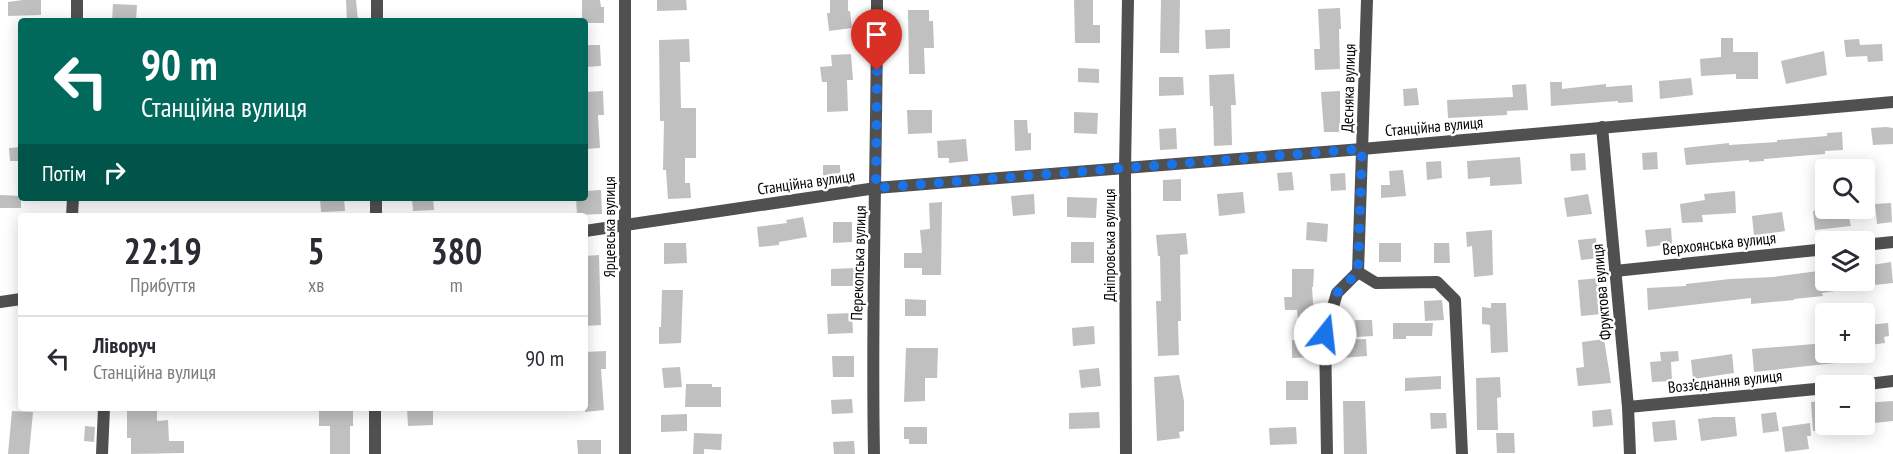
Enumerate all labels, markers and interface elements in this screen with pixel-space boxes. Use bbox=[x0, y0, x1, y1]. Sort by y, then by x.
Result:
pin bbox=[851, 9, 902, 71]
icon: arrive bbox=[860, 18, 893, 51]
text: 90 m bbox=[141, 37, 218, 92]
icon: left bbox=[42, 42, 120, 120]
street label: Десняка вулиця bbox=[1336, 43, 1360, 133]
text: Станційна вулиця bbox=[141, 90, 307, 124]
street label: Станційна вулиця bbox=[1384, 112, 1484, 140]
icon: right bbox=[98, 156, 131, 189]
text: Потім bbox=[42, 159, 86, 187]
map controls bbox=[1815, 159, 1875, 435]
button: search bbox=[1815, 159, 1875, 219]
street label: Станційна вулиця bbox=[756, 165, 856, 199]
street label: Ярцевська вулиця bbox=[599, 176, 619, 278]
street label: Дніпровська вулиця bbox=[1099, 188, 1119, 302]
street label: Перекопська вулиця bbox=[846, 205, 870, 321]
text: 22:19 bbox=[124, 227, 202, 274]
text: 5 bbox=[308, 227, 325, 274]
text: 380 bbox=[431, 227, 482, 274]
street label: Верхоянська вулиця bbox=[1661, 227, 1777, 259]
button: layers bbox=[1815, 231, 1875, 291]
street label: Фруктова вулиця bbox=[1587, 243, 1615, 341]
text: Прибуття bbox=[130, 272, 195, 298]
text: хв bbox=[308, 272, 324, 298]
text: m bbox=[450, 272, 463, 298]
position arrow bbox=[1293, 302, 1357, 366]
button: + bbox=[1815, 303, 1875, 363]
text: Ліворуч bbox=[93, 331, 156, 359]
icon: left bbox=[42, 342, 75, 375]
text: 90 m bbox=[525, 344, 564, 372]
text: Станційна вулиця bbox=[93, 359, 216, 385]
street label: Возз’єднання вулиця bbox=[1667, 365, 1783, 397]
button: − bbox=[1815, 375, 1875, 435]

